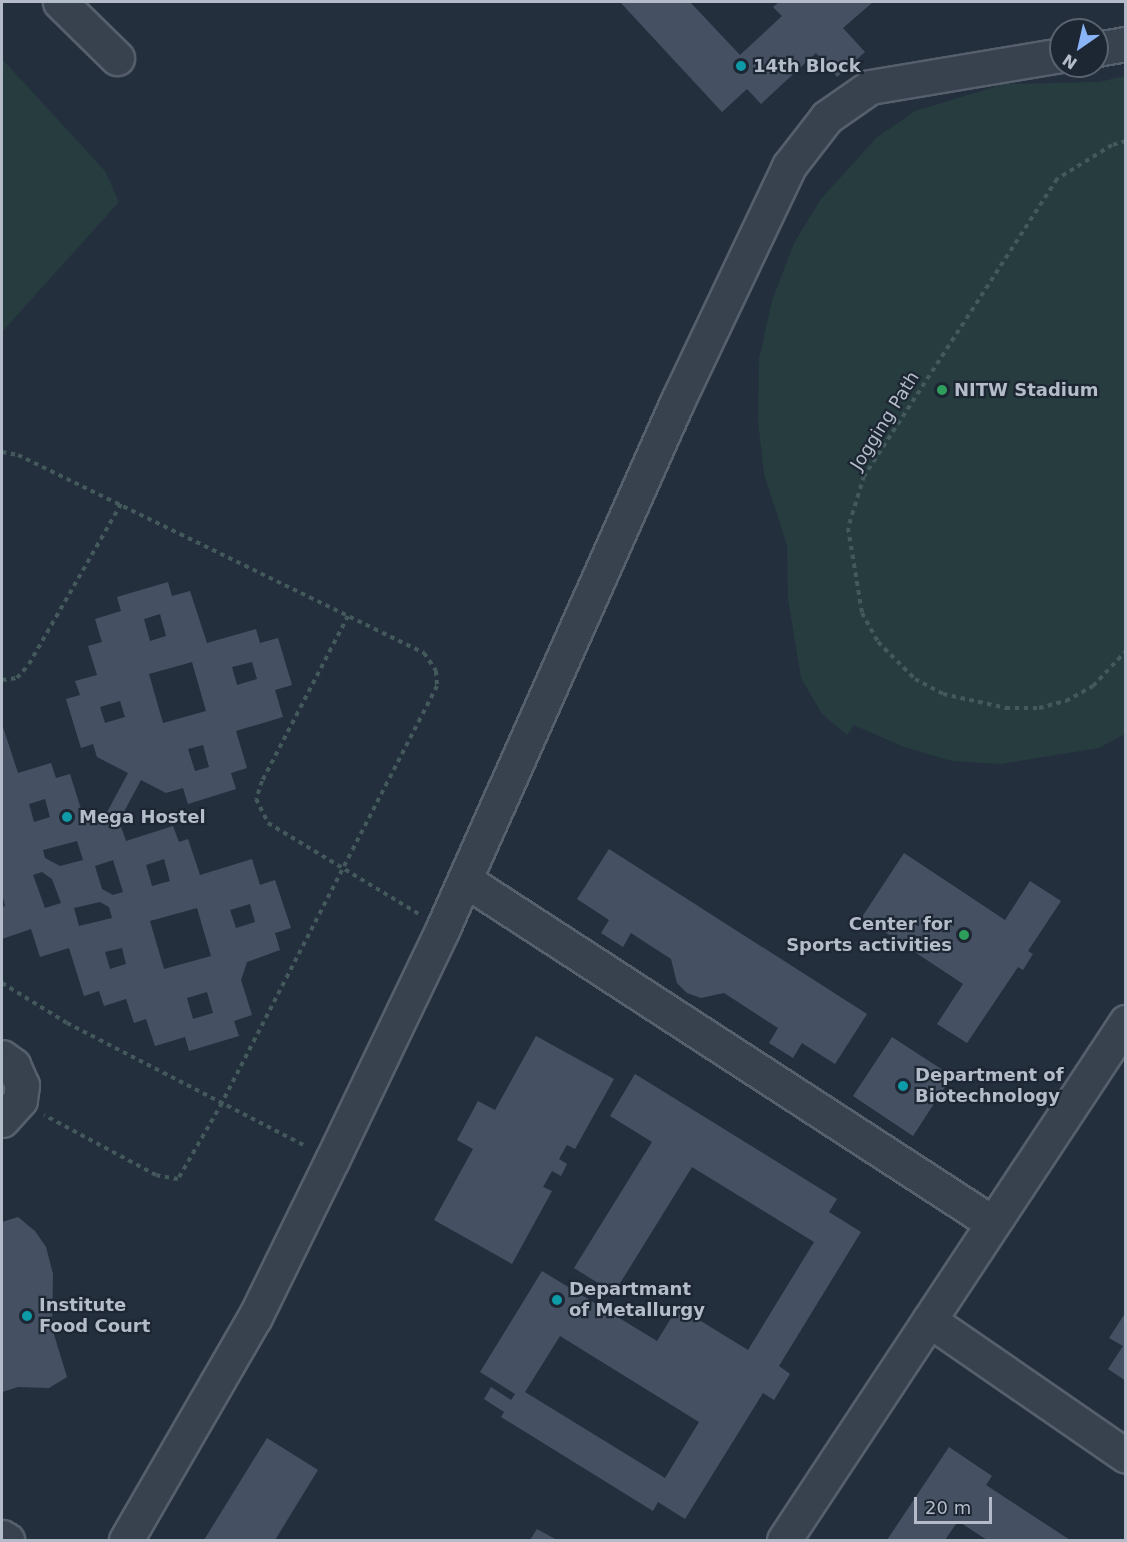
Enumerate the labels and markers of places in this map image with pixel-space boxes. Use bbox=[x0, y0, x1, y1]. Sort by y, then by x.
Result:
place label: 14th Block bbox=[753, 55, 861, 77]
marker: 14th Block bbox=[734, 59, 748, 73]
place label: NITW Stadium bbox=[954, 379, 1099, 401]
marker: NITW Stadium bbox=[935, 383, 949, 397]
place label: Mega Hostel bbox=[79, 806, 206, 828]
marker: Mega Hostel bbox=[60, 810, 74, 824]
place label: Center for Sports activities bbox=[786, 914, 952, 956]
marker: Center for Sports activities bbox=[957, 928, 971, 942]
place label: Department of Biotechnology bbox=[915, 1065, 1064, 1108]
marker: Department of Biotechnology bbox=[896, 1079, 910, 1093]
place label: Departmant of Metallurgy bbox=[569, 1279, 705, 1322]
marker: Departmant of Metallurgy bbox=[550, 1293, 564, 1307]
place label: Institute Food Court bbox=[39, 1295, 150, 1338]
marker: Institute Food Court bbox=[20, 1309, 34, 1323]

